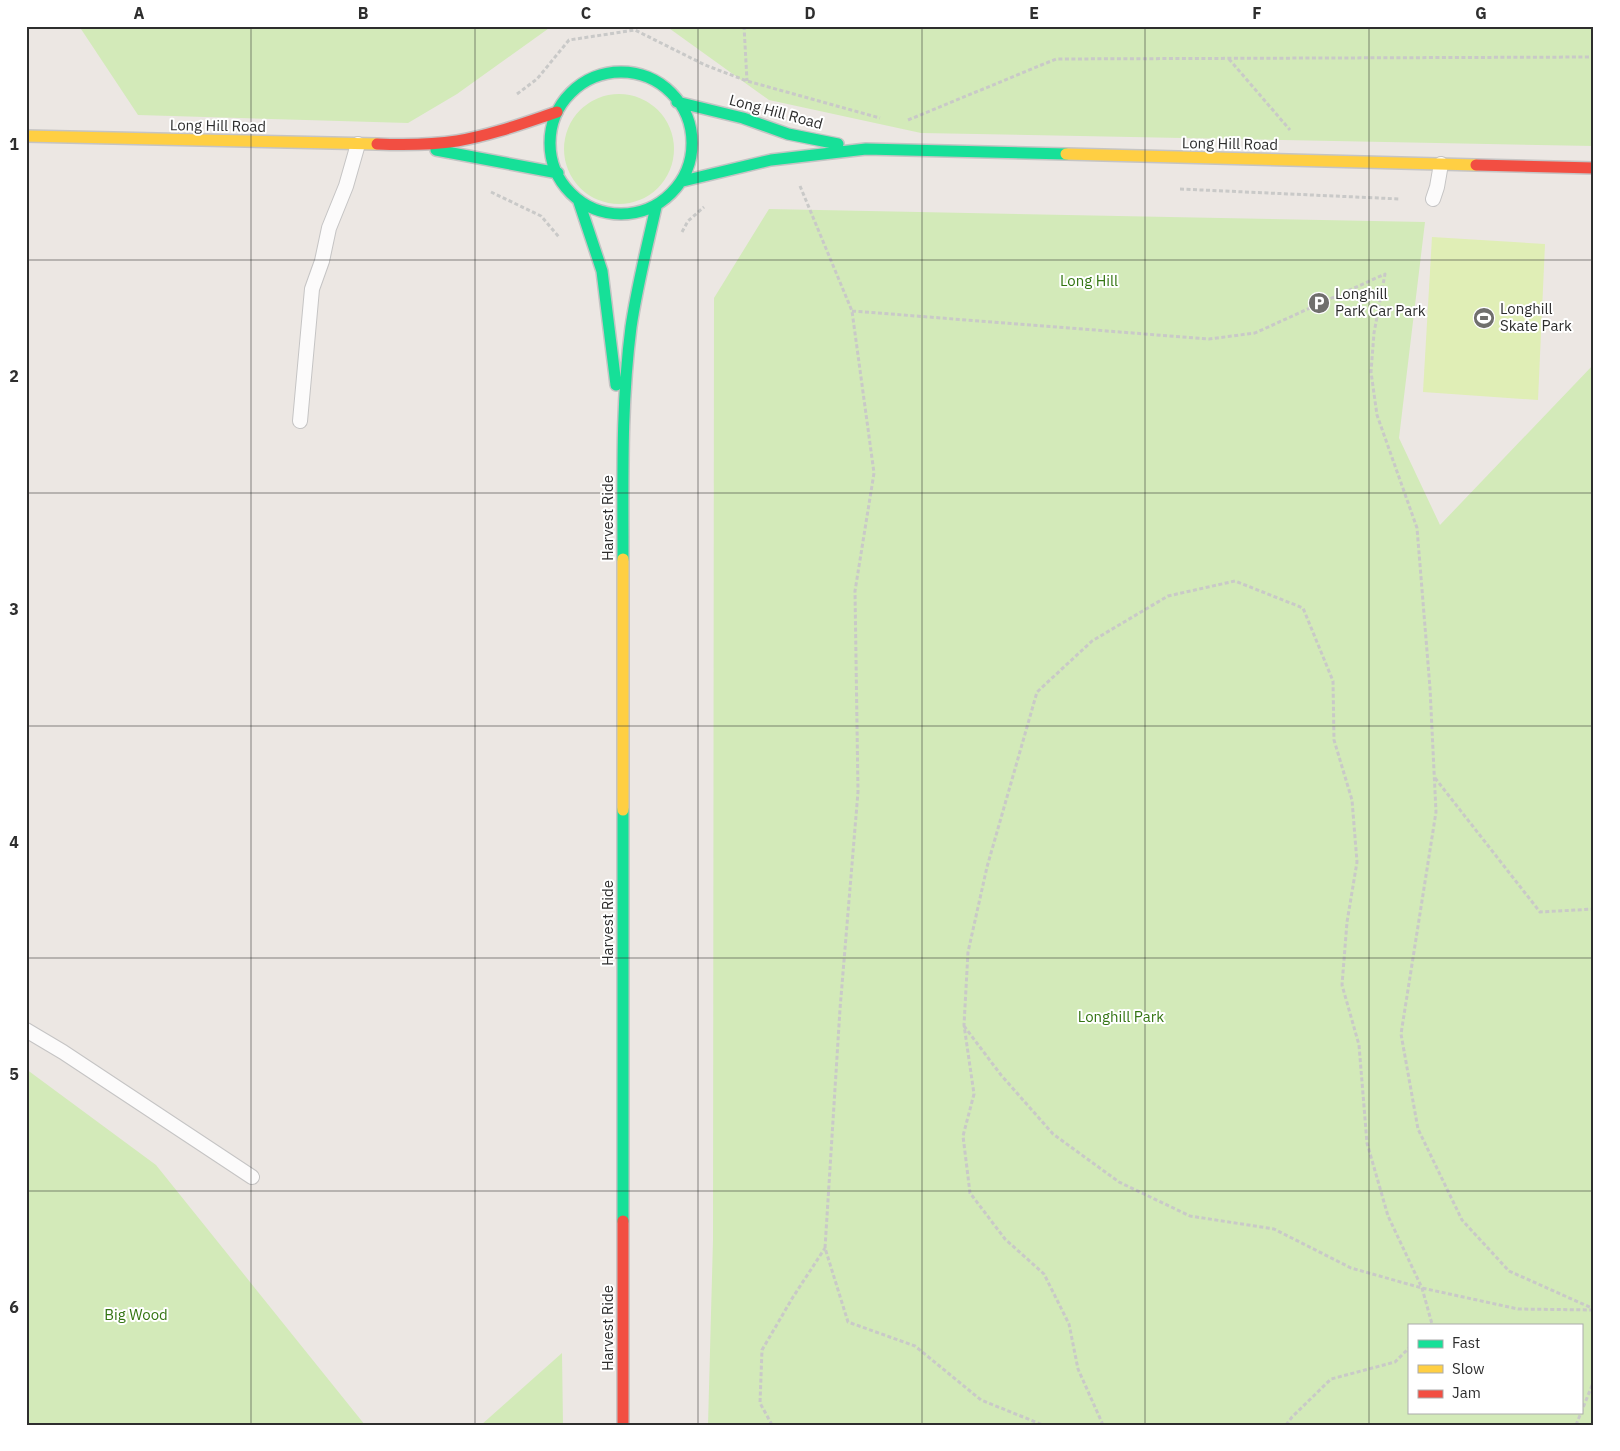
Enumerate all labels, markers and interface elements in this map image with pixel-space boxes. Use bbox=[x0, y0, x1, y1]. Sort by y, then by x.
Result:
text: A bbox=[134, 3, 145, 23]
text: B bbox=[358, 3, 369, 23]
text: C bbox=[581, 3, 591, 23]
text: D bbox=[804, 3, 816, 23]
text: E bbox=[1029, 3, 1039, 23]
text: F bbox=[1252, 3, 1262, 23]
text: G bbox=[1475, 3, 1487, 23]
street label: Long Hill Road bbox=[727, 90, 825, 133]
street label: Long Hill Road bbox=[170, 115, 266, 136]
street label: Long Hill Road bbox=[1182, 133, 1278, 154]
text: 1 bbox=[9, 134, 19, 154]
park label: Long Hill bbox=[1060, 271, 1118, 290]
place label: Longhill Park Car Park bbox=[1335, 284, 1426, 320]
parking icon: Longhill Park Car Park bbox=[1307, 291, 1331, 315]
place label: Longhill Skate Park bbox=[1500, 299, 1572, 335]
sports icon: Longhill Skate Park bbox=[1472, 306, 1496, 330]
text: 2 bbox=[9, 366, 19, 386]
street label: Harvest Ride bbox=[598, 475, 617, 561]
text: 3 bbox=[9, 599, 19, 619]
text: 4 bbox=[9, 832, 19, 852]
street label: Harvest Ride bbox=[598, 880, 617, 966]
park label: Longhill Park bbox=[1078, 1007, 1164, 1026]
text: 5 bbox=[9, 1064, 19, 1084]
street label: Harvest Ride bbox=[598, 1285, 617, 1371]
text: 6 bbox=[9, 1297, 19, 1317]
park label: Big Wood bbox=[104, 1305, 168, 1324]
legend bbox=[1408, 1324, 1582, 1414]
text: Fast bbox=[1452, 1333, 1480, 1352]
text: Slow bbox=[1452, 1359, 1485, 1378]
text: Jam bbox=[1452, 1383, 1481, 1402]

